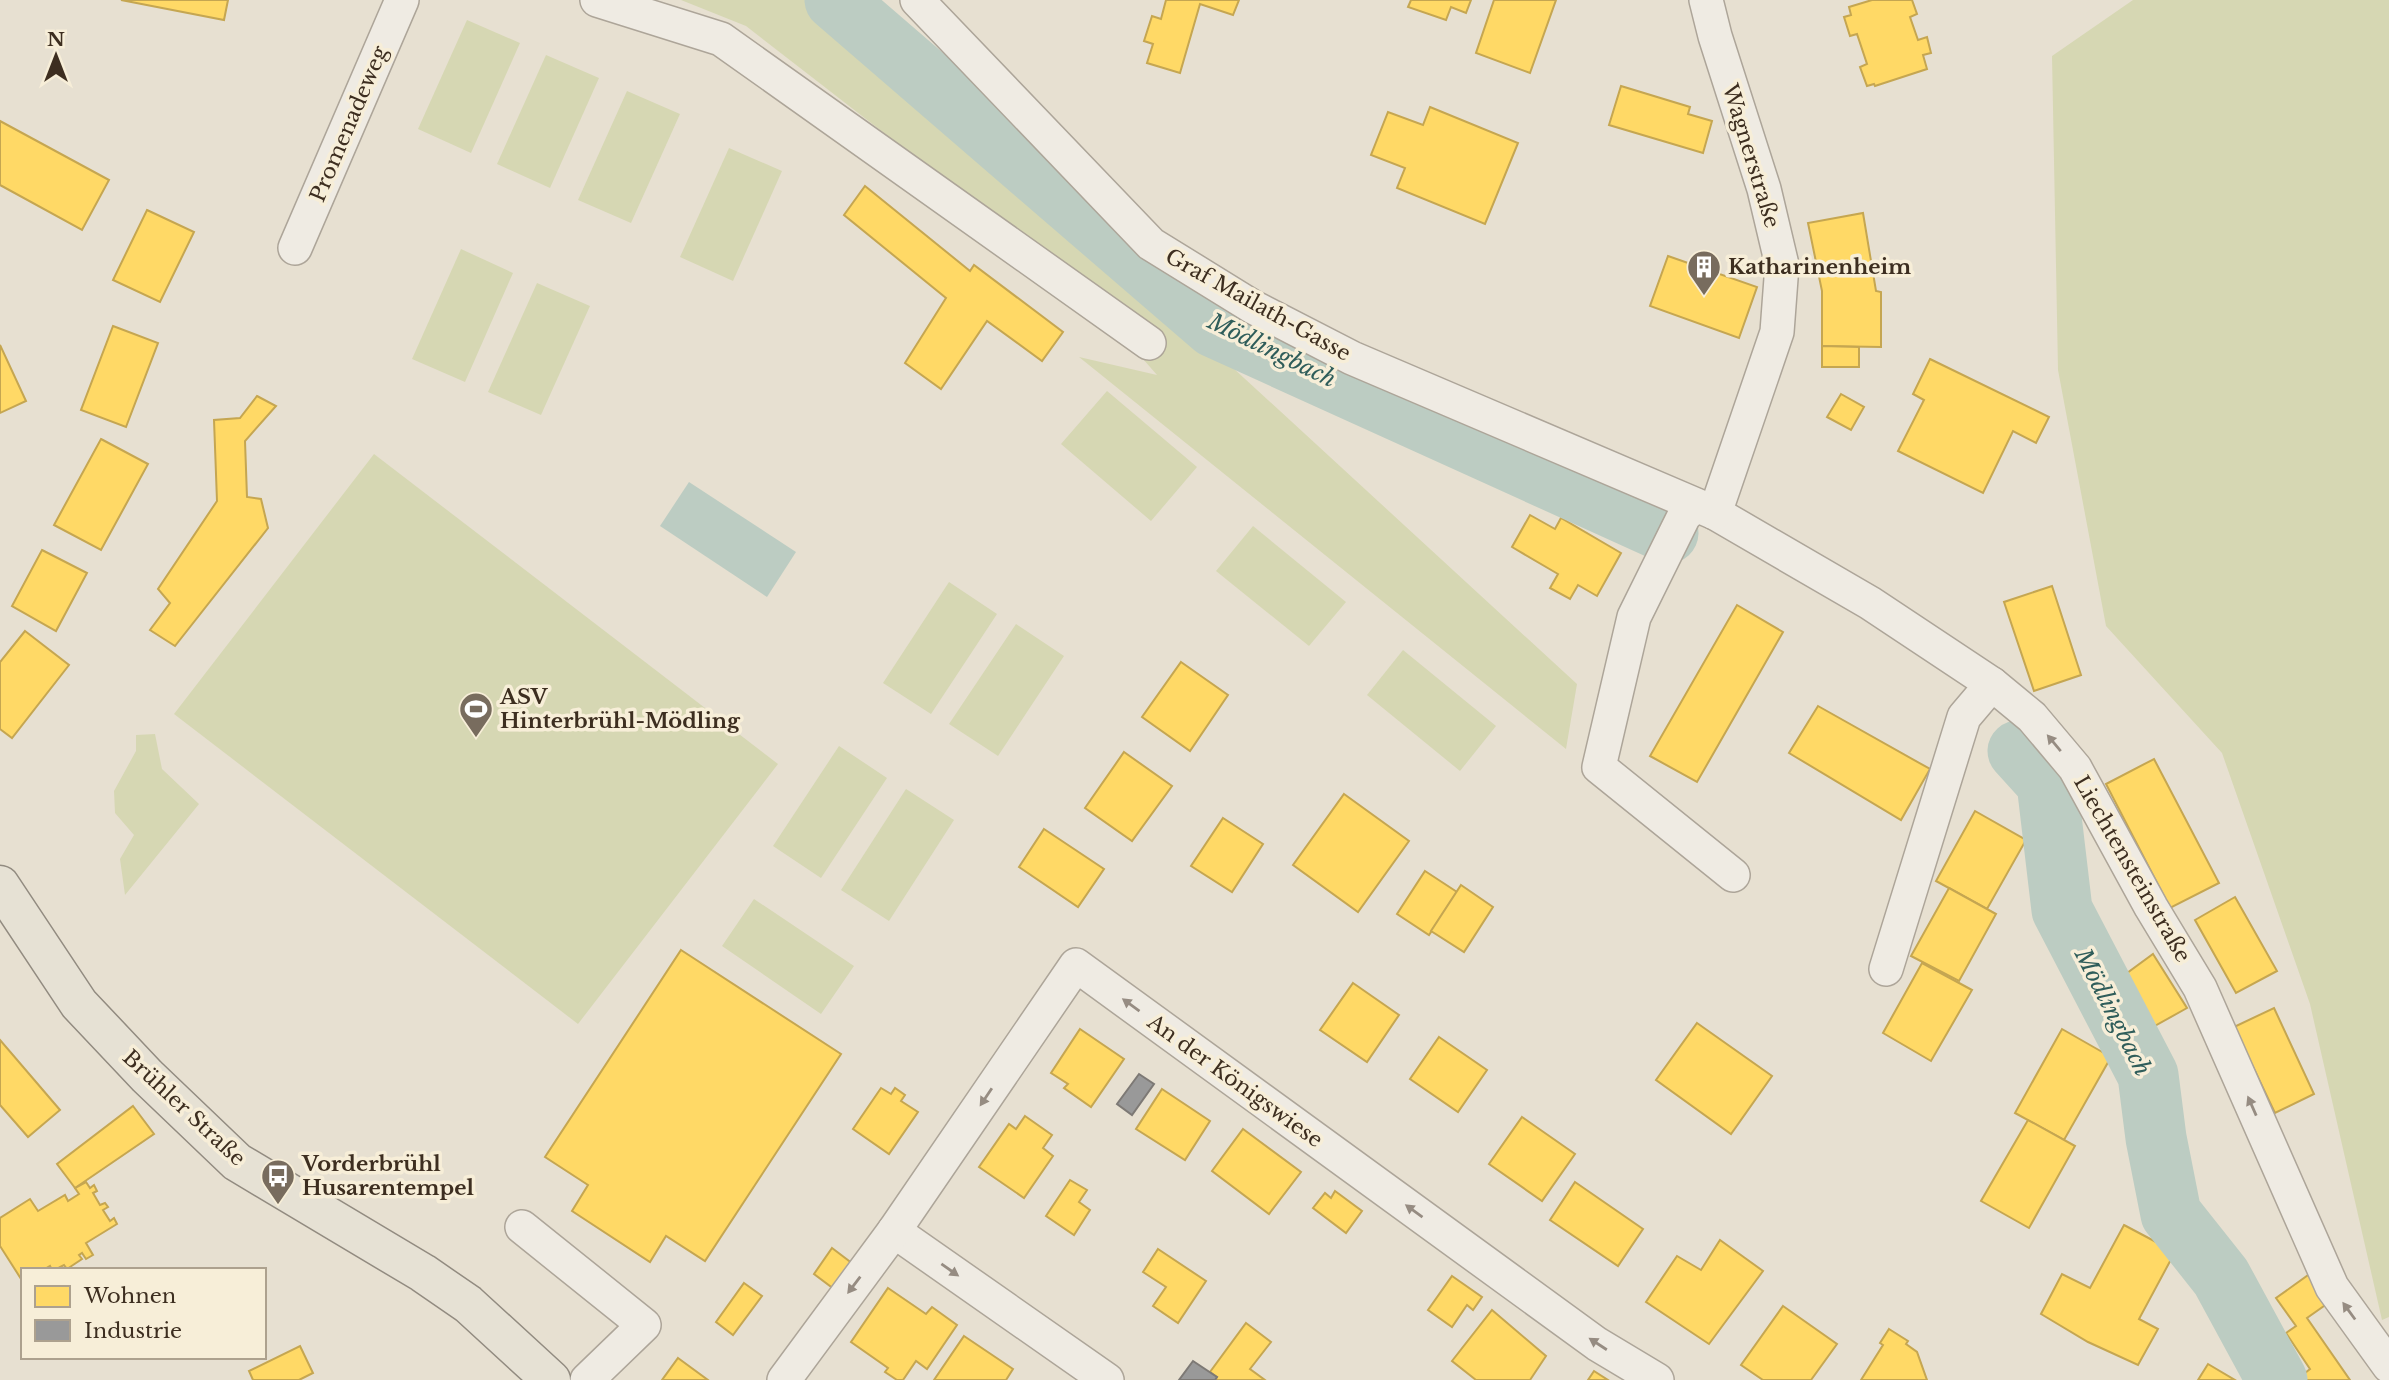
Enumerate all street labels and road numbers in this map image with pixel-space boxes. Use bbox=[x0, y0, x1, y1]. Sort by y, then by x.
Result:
street label: Promenadeweg bbox=[304, 42, 394, 206]
street label: Wagnerstraße bbox=[1716, 80, 1785, 231]
street label: Graf Mailath-Gasse bbox=[1161, 243, 1355, 367]
street label: Liechtensteinstraße bbox=[2068, 771, 2196, 967]
street label: An der Königswiese bbox=[1142, 1008, 1328, 1153]
street label: Brühler Straße bbox=[117, 1044, 251, 1172]

